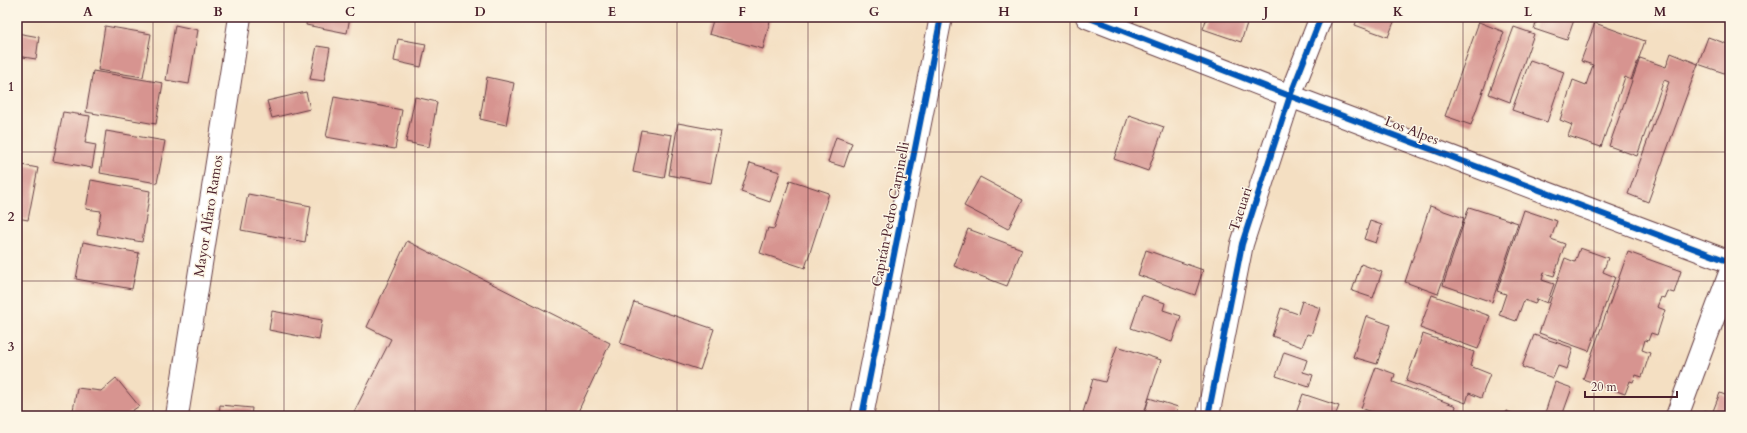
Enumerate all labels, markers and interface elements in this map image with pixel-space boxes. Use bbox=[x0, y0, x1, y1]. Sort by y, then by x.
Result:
text: A bbox=[83, 3, 93, 21]
text: B bbox=[213, 3, 223, 21]
text: C bbox=[345, 3, 355, 21]
text: D bbox=[474, 3, 486, 21]
text: E bbox=[608, 3, 616, 21]
text: F bbox=[738, 3, 746, 21]
text: G bbox=[869, 3, 880, 21]
text: H bbox=[998, 3, 1010, 21]
text: I bbox=[1133, 3, 1139, 21]
text: J bbox=[1262, 3, 1269, 21]
text: K bbox=[1393, 3, 1404, 21]
text: L bbox=[1524, 3, 1533, 21]
text: M bbox=[1654, 3, 1667, 21]
text: 1 bbox=[8, 78, 14, 96]
street label: Los Alpes bbox=[1382, 111, 1442, 150]
street label: Capitán Pedro Carpinelli bbox=[867, 140, 914, 288]
street label: Mayor Alfaro Ramos bbox=[189, 153, 228, 278]
street label: Tacuari bbox=[1224, 185, 1257, 234]
text: 2 bbox=[8, 208, 15, 226]
text: 3 bbox=[8, 338, 15, 356]
scale bar bbox=[1585, 373, 1677, 399]
text: 20 m bbox=[1591, 379, 1618, 395]

